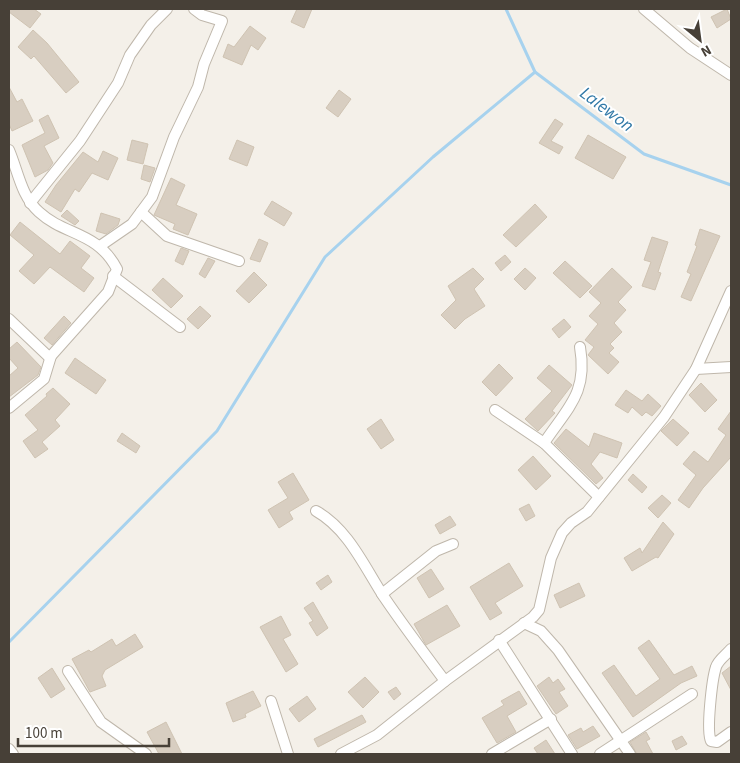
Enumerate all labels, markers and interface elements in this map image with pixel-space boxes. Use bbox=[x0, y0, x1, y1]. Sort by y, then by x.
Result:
north arrow bbox=[675, 15, 725, 65]
text: N bbox=[697, 39, 715, 61]
water label: Lalewon bbox=[574, 81, 639, 138]
scale bar bbox=[18, 716, 169, 748]
text: 100 m bbox=[25, 723, 63, 744]

